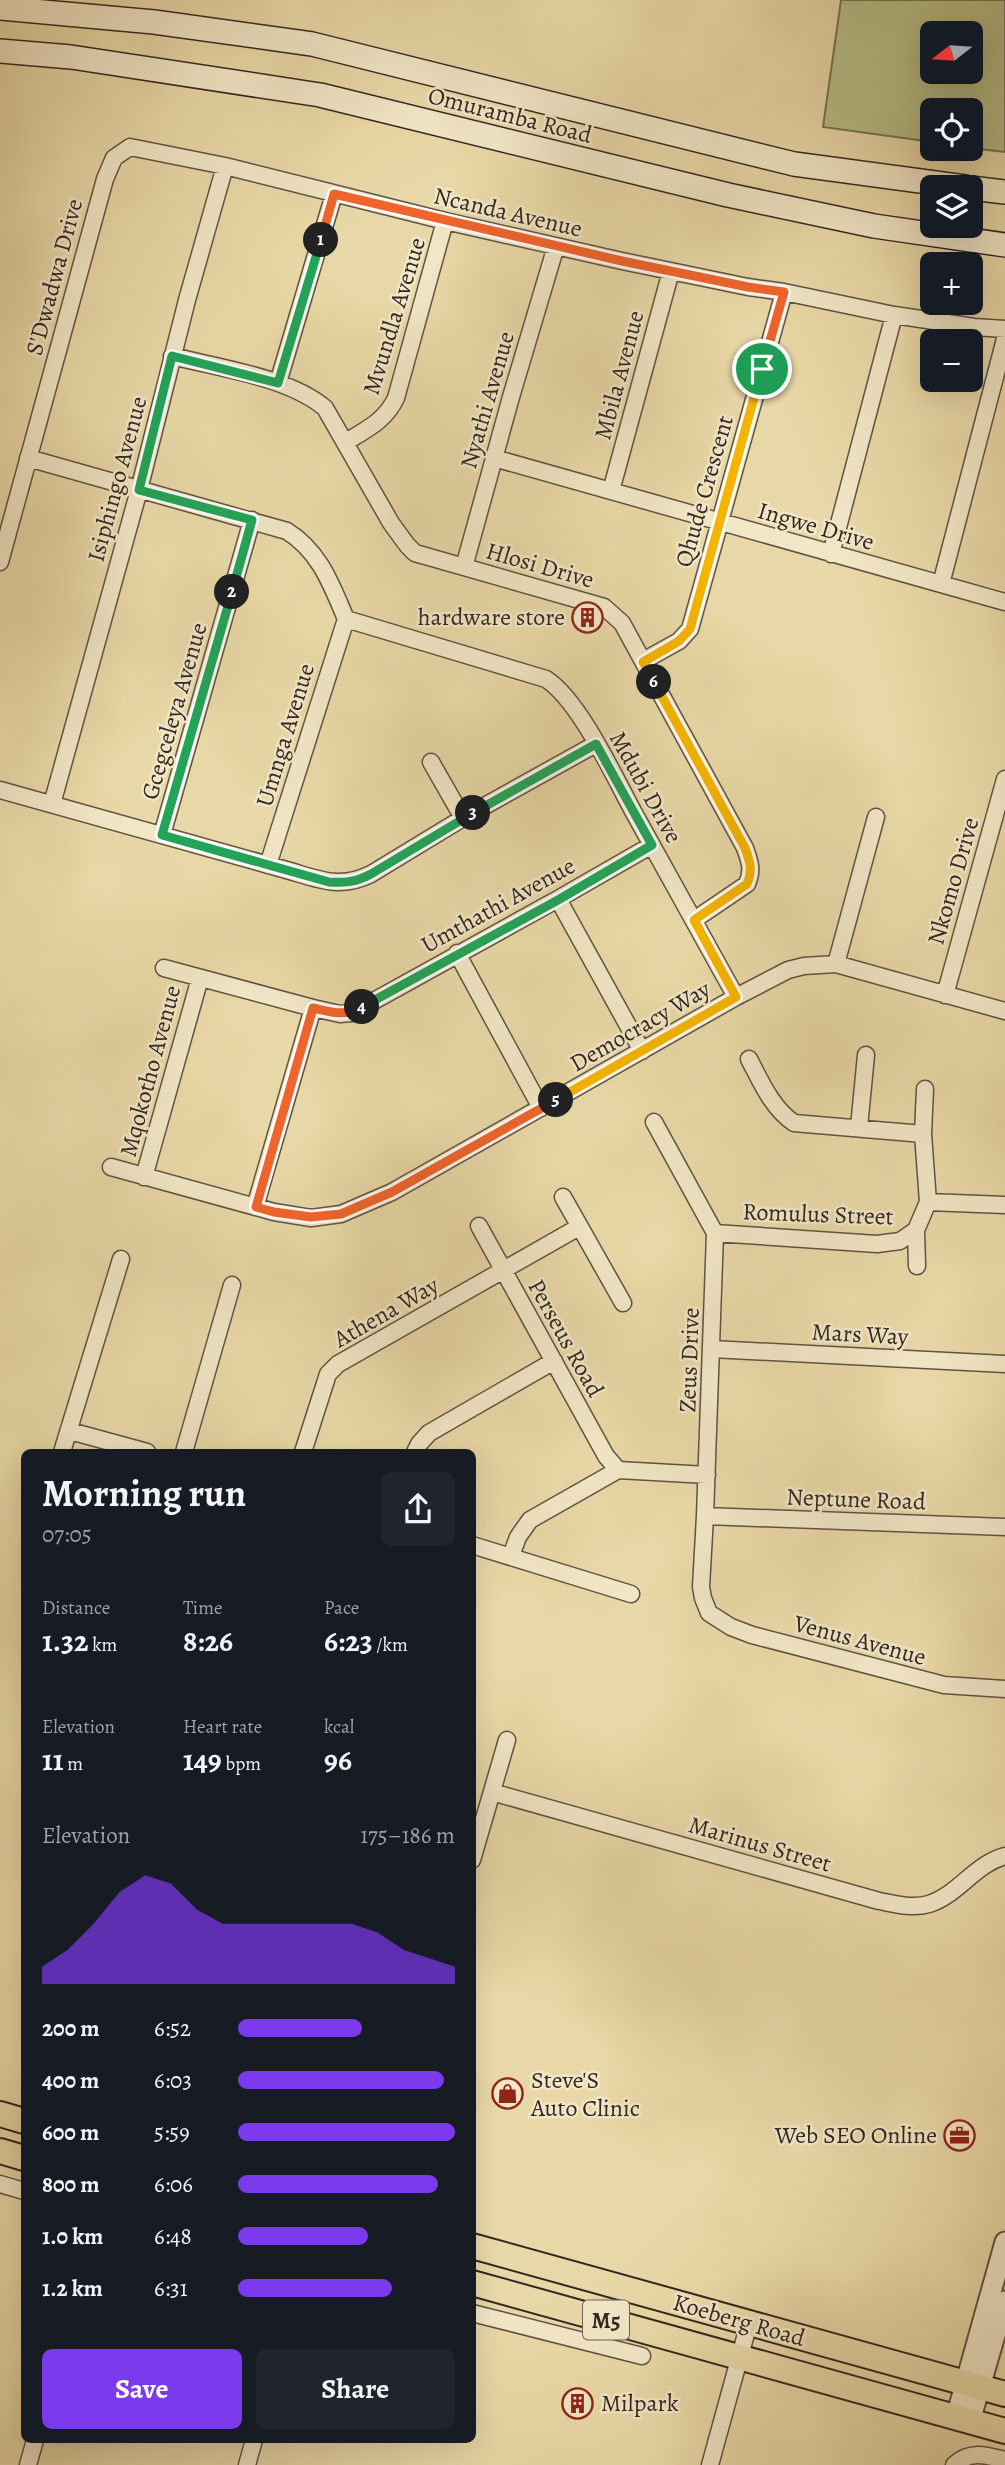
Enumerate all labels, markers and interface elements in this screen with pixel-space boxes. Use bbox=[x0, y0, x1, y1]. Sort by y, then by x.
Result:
north arrow bbox=[920, 21, 984, 84]
map controls bbox=[920, 21, 983, 392]
street label: Omuramba Road bbox=[425, 79, 595, 151]
button: locate bbox=[920, 98, 983, 161]
button: layers bbox=[920, 175, 983, 238]
street label: Ncanda Avenue bbox=[431, 179, 585, 245]
street label: S'Dwadwa Drive bbox=[18, 195, 90, 359]
pin: 1 bbox=[304, 222, 338, 258]
text: 1 bbox=[317, 226, 324, 252]
street label: Mvundla Avenue bbox=[355, 233, 433, 399]
button: + bbox=[920, 252, 983, 315]
street label: Mbila Avenue bbox=[586, 307, 652, 443]
street label: Nyathi Avenue bbox=[452, 327, 522, 473]
button: − bbox=[920, 329, 983, 392]
pin bbox=[732, 339, 792, 399]
icon: arrive bbox=[743, 350, 781, 388]
street label: Isiphingo Avenue bbox=[80, 393, 154, 565]
street label: Qhude Crescent bbox=[667, 411, 741, 571]
street label: Ingwe Drive bbox=[754, 494, 878, 558]
street label: Hlosi Drive bbox=[482, 534, 598, 596]
pin: 2 bbox=[215, 574, 250, 610]
text: 2 bbox=[227, 578, 236, 604]
building icon: hardware store bbox=[571, 600, 605, 634]
place label: hardware store bbox=[418, 601, 565, 633]
street label: Gcegceleya Avenue bbox=[133, 619, 215, 803]
street label: Umnga Avenue bbox=[248, 660, 322, 810]
pin: 6 bbox=[636, 664, 672, 700]
text: 6 bbox=[649, 668, 658, 694]
street label: Mdubi Drive bbox=[602, 725, 690, 849]
pin: 3 bbox=[456, 796, 490, 830]
text: 3 bbox=[468, 799, 477, 825]
street label: Nkomo Drive bbox=[920, 814, 986, 948]
street label: Umthathi Avenue bbox=[415, 849, 581, 961]
street label: Democracy Way bbox=[564, 973, 716, 1079]
street label: Mqokotho Avenue bbox=[112, 982, 188, 1160]
pin: 4 bbox=[344, 990, 380, 1024]
text: 4 bbox=[357, 993, 366, 1019]
pin: 5 bbox=[538, 1082, 574, 1118]
text: 5 bbox=[551, 1086, 560, 1112]
street label: Romulus Street bbox=[742, 1195, 894, 1233]
street label: Athena Way bbox=[327, 1269, 445, 1355]
street label: Perseus Road bbox=[521, 1273, 612, 1403]
street label: Zeus Drive bbox=[671, 1307, 707, 1413]
street label: Mars Way bbox=[811, 1315, 909, 1353]
text: Morning run bbox=[42, 1467, 246, 1519]
button: share bbox=[381, 1472, 455, 1546]
street label: Neptune Road bbox=[786, 1481, 926, 1517]
text: 07:05 bbox=[42, 1519, 92, 1550]
text: Distance bbox=[42, 1595, 110, 1621]
text: Time bbox=[183, 1595, 222, 1621]
text: Pace bbox=[324, 1595, 359, 1621]
street label: Venus Avenue bbox=[789, 1607, 930, 1673]
text: 1.32 bbox=[42, 1621, 88, 1661]
text: 8:26 bbox=[183, 1621, 233, 1661]
text: 6:23 bbox=[324, 1621, 373, 1661]
text: km bbox=[88, 1632, 117, 1658]
text: /km bbox=[373, 1632, 408, 1658]
text: Elevation bbox=[42, 1714, 115, 1740]
text: Heart rate bbox=[183, 1714, 262, 1740]
text: kcal bbox=[324, 1714, 354, 1740]
text: 11 bbox=[42, 1740, 63, 1780]
text: 149 bbox=[183, 1740, 222, 1780]
text: 96 bbox=[324, 1740, 352, 1780]
text: m bbox=[63, 1751, 83, 1777]
text: bpm bbox=[222, 1751, 261, 1777]
street label: Marinus Street bbox=[685, 1808, 835, 1880]
text: Elevation bbox=[42, 1820, 130, 1851]
text: 175–186 m bbox=[360, 1820, 455, 1851]
text: 200 m bbox=[42, 2013, 100, 2044]
text: 6:52 bbox=[154, 2013, 191, 2044]
place label: Steve'S Auto Clinic bbox=[530, 2064, 640, 2124]
text: 400 m bbox=[42, 2065, 99, 2096]
text: 6:03 bbox=[154, 2065, 192, 2096]
shop icon: Steve'S Auto Clinic bbox=[491, 2077, 525, 2111]
text: 600 m bbox=[42, 2117, 99, 2148]
text: 5:59 bbox=[154, 2117, 190, 2148]
office icon: Web SEO Online bbox=[943, 2118, 977, 2152]
place label: Web SEO Online bbox=[774, 2119, 937, 2151]
text: 800 m bbox=[42, 2169, 99, 2200]
text: 6:06 bbox=[154, 2169, 193, 2200]
text: 1.0 km bbox=[42, 2221, 103, 2252]
text: 6:48 bbox=[154, 2221, 192, 2252]
text: 1.2 km bbox=[42, 2273, 103, 2304]
text: 6:31 bbox=[154, 2273, 188, 2304]
street label: Koeberg Road bbox=[669, 2286, 809, 2354]
road number: M5 bbox=[583, 2300, 629, 2340]
button: Save bbox=[42, 2349, 242, 2429]
button: Share bbox=[256, 2349, 455, 2429]
building icon: Milpark bbox=[561, 2386, 595, 2420]
place label: Milpark bbox=[601, 2387, 679, 2419]

